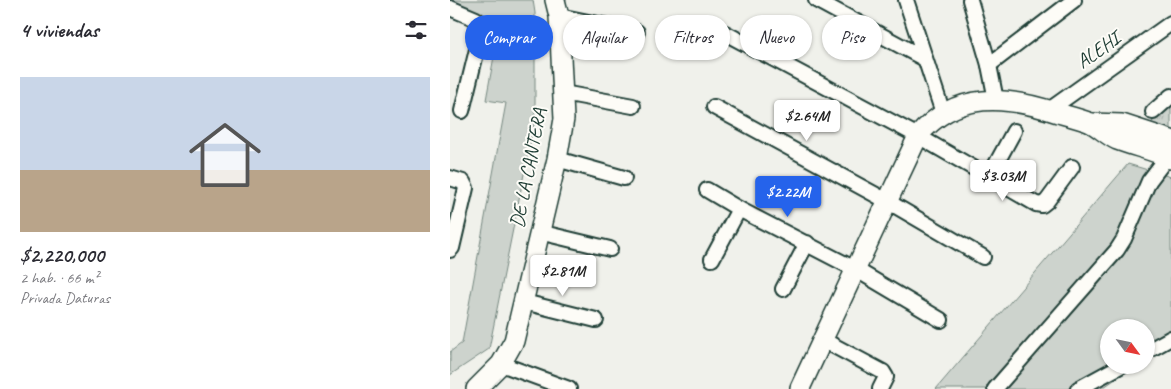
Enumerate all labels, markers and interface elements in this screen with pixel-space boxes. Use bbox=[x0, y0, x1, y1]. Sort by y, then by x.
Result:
chip: Comprar bbox=[465, 15, 553, 60]
chip: Alquilar bbox=[563, 15, 645, 60]
chip: Filtros bbox=[655, 15, 730, 60]
chip: Nuevo bbox=[740, 15, 812, 60]
chip: Piso bbox=[822, 15, 882, 60]
icon: filters bbox=[402, 16, 430, 44]
text: 4 viviendas bbox=[20, 17, 99, 43]
street label: ALEHI bbox=[1071, 24, 1128, 74]
pin: $2.64M bbox=[766, 100, 848, 142]
street label: DE LA CANTERA bbox=[504, 105, 552, 230]
text: $2.64M bbox=[785, 106, 829, 126]
icon: home bbox=[180, 110, 270, 200]
pin: $3.03M bbox=[962, 160, 1044, 202]
text: $3.03M bbox=[981, 166, 1025, 186]
pin: $2.22M bbox=[747, 176, 829, 218]
text: $2.22M bbox=[766, 182, 810, 202]
text: $2,220,000 bbox=[20, 242, 104, 268]
pin: $2.81M bbox=[522, 254, 604, 297]
text: $2.81M bbox=[541, 261, 585, 281]
text: 2 hab. · 66 m² bbox=[20, 268, 99, 288]
text: Privada Daturas bbox=[20, 288, 110, 308]
north arrow bbox=[1100, 319, 1155, 374]
map controls bbox=[1100, 319, 1155, 374]

